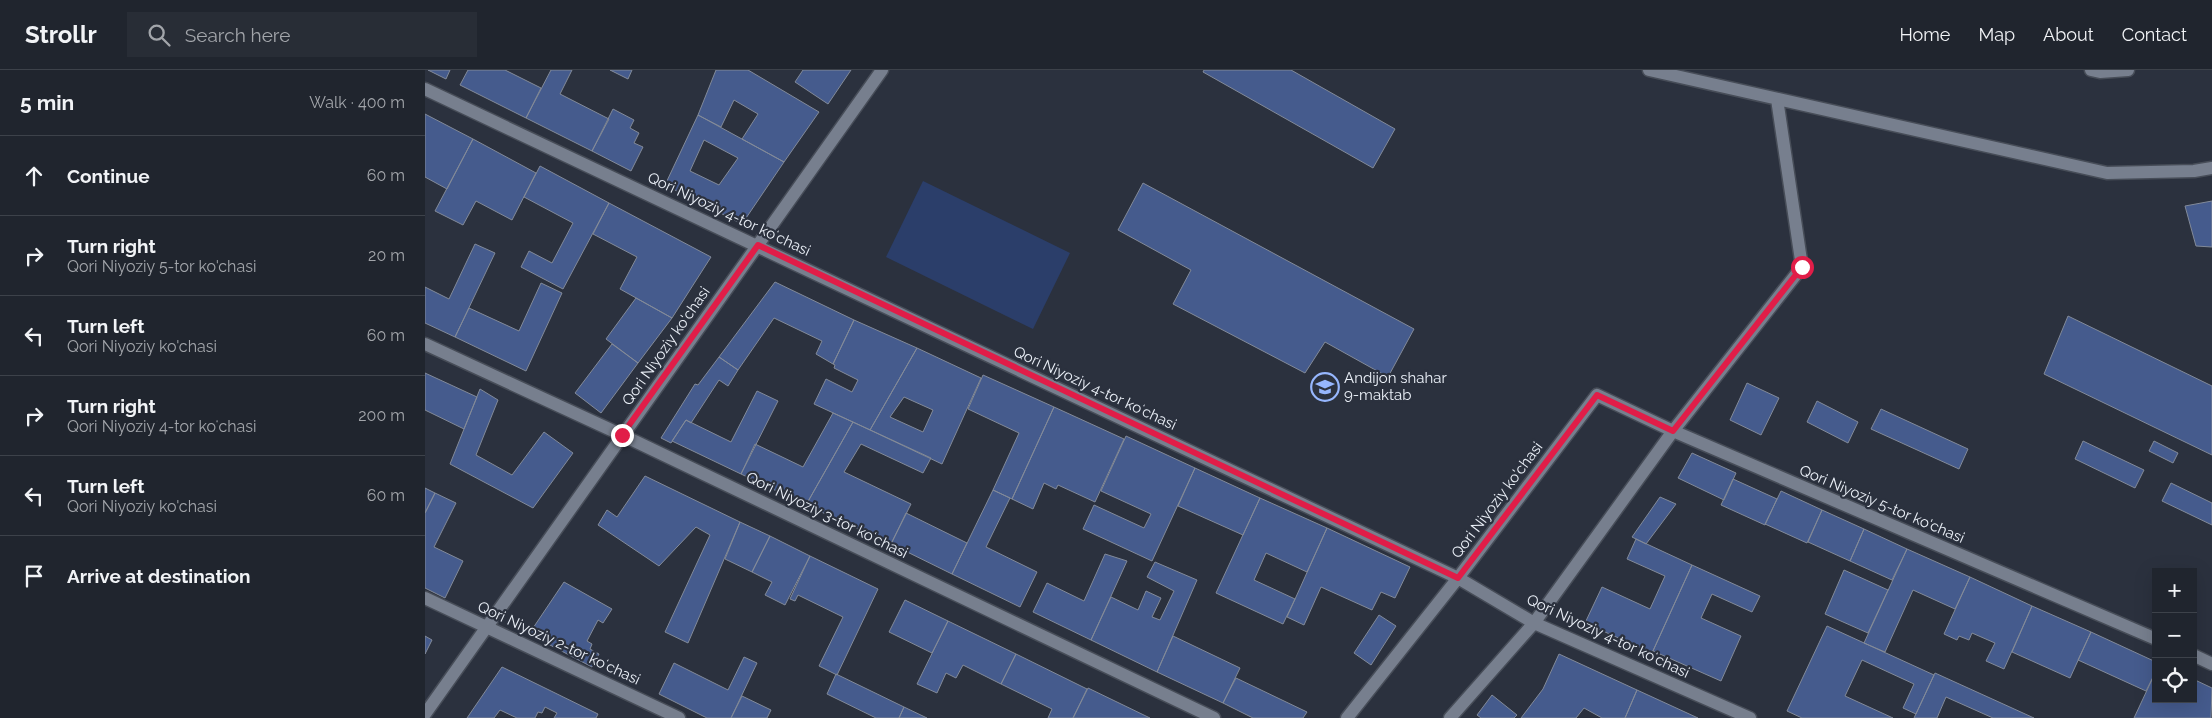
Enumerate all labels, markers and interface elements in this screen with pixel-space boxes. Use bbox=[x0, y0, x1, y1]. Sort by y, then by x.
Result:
search box bbox=[127, 12, 477, 57]
text: Strollr bbox=[25, 20, 97, 49]
icon: search bbox=[145, 21, 173, 49]
text: Search here bbox=[185, 24, 290, 46]
text: Home bbox=[1899, 24, 1950, 45]
text: Map bbox=[1978, 24, 2015, 45]
text: About bbox=[2043, 24, 2094, 45]
text: Contact bbox=[2122, 24, 2187, 45]
text: 5 min bbox=[20, 90, 74, 115]
text: Walk · 400 m bbox=[309, 93, 405, 112]
icon: ahead bbox=[20, 162, 48, 190]
text: Continue bbox=[67, 165, 150, 187]
text: 60 m bbox=[367, 166, 405, 185]
street label: Qori Niyoziy 4-tor koʻchasi bbox=[645, 168, 813, 260]
text: Turn right bbox=[67, 235, 156, 257]
icon: right bbox=[20, 242, 48, 270]
text: 20 m bbox=[368, 246, 405, 265]
route start bbox=[1791, 256, 1814, 279]
text: Qori Niyoziy 5-tor ko'chasi bbox=[67, 257, 256, 276]
street label: Qori Niyoziy ko'chasi bbox=[618, 283, 714, 409]
text: Turn left bbox=[67, 315, 144, 337]
icon: left bbox=[20, 322, 48, 350]
text: 60 m bbox=[367, 326, 405, 345]
text: Qori Niyoziy ko'chasi bbox=[67, 337, 217, 356]
street label: Qori Niyoziy 4-tor koʻchasi bbox=[1011, 342, 1179, 434]
place label: Andijon shahar 9-maktab bbox=[1344, 369, 1447, 404]
school or university icon: Andijon shahar 9-maktab bbox=[1310, 372, 1340, 402]
text: Turn right bbox=[67, 395, 156, 417]
icon: right bbox=[20, 402, 48, 430]
text: 200 m bbox=[358, 406, 405, 425]
text: Qori Niyoziy 4-tor koʻchasi bbox=[67, 417, 257, 436]
route end bbox=[611, 424, 634, 447]
street label: Qori Niyoziy ko'chasi bbox=[1448, 438, 1546, 562]
street label: Qori Niyoziy 5-tor ko'chasi bbox=[1797, 461, 1967, 547]
street label: Qori Niyoziy 3-tor koʻchasi bbox=[743, 468, 911, 562]
text: Turn left bbox=[67, 475, 144, 497]
icon: left bbox=[20, 482, 48, 510]
text: 60 m bbox=[367, 486, 405, 505]
text: Qori Niyoziy ko'chasi bbox=[67, 497, 217, 516]
icon: arrive bbox=[20, 562, 48, 590]
text: Arrive at destination bbox=[67, 565, 251, 587]
map controls bbox=[2152, 568, 2197, 703]
button: + bbox=[2152, 568, 2197, 613]
street label: Qori Niyoziy 4-tor koʻchasi bbox=[1524, 590, 1692, 682]
street label: Qori Niyoziy 2-tor koʻchasi bbox=[475, 597, 643, 689]
button: − bbox=[2152, 613, 2197, 658]
button: locate bbox=[2152, 658, 2197, 703]

